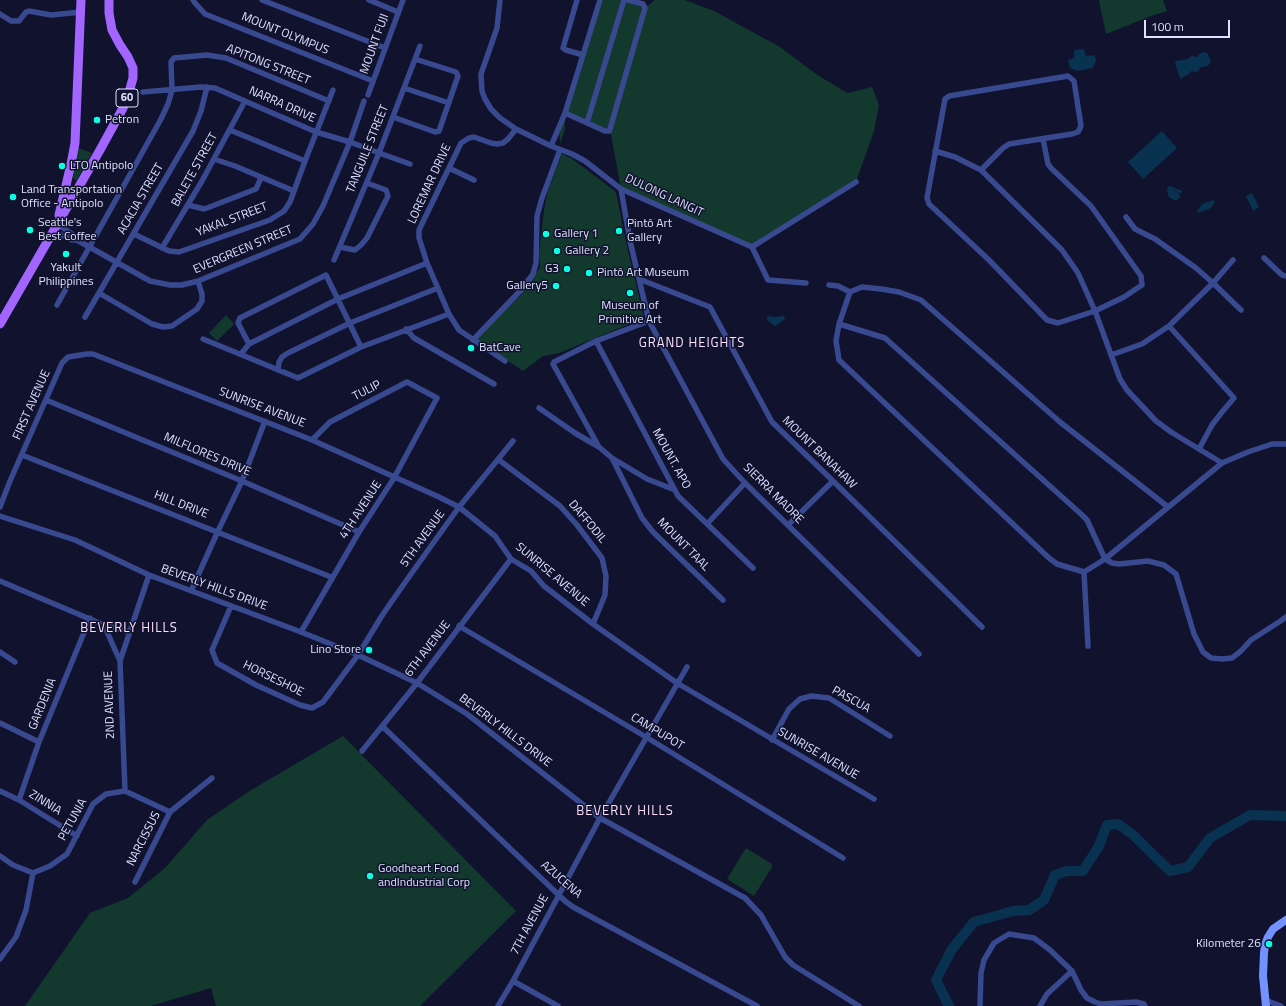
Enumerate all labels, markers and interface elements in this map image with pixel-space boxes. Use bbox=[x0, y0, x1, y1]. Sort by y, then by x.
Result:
street label: MOUNT OLYMPUS bbox=[239, 10, 331, 58]
street label: MOUNT FUJI bbox=[357, 12, 393, 76]
scale bar bbox=[1146, 12, 1232, 38]
text: 100 m bbox=[1151, 17, 1184, 36]
street label: APITONG STREET bbox=[224, 42, 312, 88]
street label: NARRA DRIVE bbox=[246, 84, 318, 126]
road number: 60 bbox=[116, 89, 138, 107]
street label: TANGUILE STREET bbox=[344, 103, 392, 195]
place label: Petron bbox=[105, 113, 139, 127]
marker: Petron bbox=[92, 115, 102, 125]
street label: BALETE STREET bbox=[169, 131, 221, 209]
street label: LOREMAR DRIVE bbox=[405, 142, 455, 226]
place label: LTO Antipolo bbox=[70, 159, 133, 173]
marker: LTO Antipolo bbox=[57, 161, 67, 171]
street label: ACACIA STREET bbox=[115, 161, 167, 237]
street label: DULONG LANGIT bbox=[623, 172, 705, 220]
place label: Land Transportation Office - Antipolo bbox=[21, 183, 122, 211]
marker: Land Transportation Office - Antipolo bbox=[8, 192, 18, 202]
street label: YAKAL STREET bbox=[194, 200, 270, 240]
place label: Seattle's Best Coffee bbox=[38, 216, 97, 244]
place label: Pintô Art Gallery bbox=[627, 217, 672, 245]
street label: EVERGREEN STREET bbox=[191, 223, 295, 277]
marker: Seattle's Best Coffee bbox=[25, 225, 35, 235]
marker: Pintô Art Gallery bbox=[614, 226, 624, 236]
place label: Gallery 1 bbox=[554, 227, 598, 241]
marker: Gallery 1 bbox=[541, 229, 551, 239]
place label: Gallery 2 bbox=[565, 244, 609, 258]
marker: Gallery 2 bbox=[552, 246, 562, 256]
marker: Yakult Philippines bbox=[61, 249, 71, 259]
place label: Yakult Philippines bbox=[39, 261, 93, 289]
place label: G3 bbox=[545, 262, 559, 276]
marker: G3 bbox=[562, 264, 572, 274]
place label: Pintô Art Museum bbox=[597, 266, 689, 280]
marker: Pintô Art Museum bbox=[584, 268, 594, 278]
place label: Gallery5 bbox=[506, 279, 548, 293]
marker: Gallery5 bbox=[551, 281, 561, 291]
marker: Museum of Primitive Art bbox=[625, 288, 635, 298]
place label: Museum of Primitive Art bbox=[598, 299, 662, 327]
district label: GRAND HEIGHTS bbox=[639, 336, 745, 352]
place label: BatCave bbox=[479, 341, 521, 355]
marker: BatCave bbox=[466, 343, 476, 353]
street label: FIRST AVENUE bbox=[10, 368, 54, 442]
street label: TULIP bbox=[350, 378, 384, 404]
street label: SUNRISE AVENUE bbox=[217, 385, 307, 431]
street label: MOUNT BANAHAW bbox=[779, 414, 859, 492]
street label: MOUNT. APO bbox=[649, 426, 693, 492]
street label: MILFLORES DRIVE bbox=[161, 430, 253, 480]
street label: SIERRA MADRE bbox=[740, 461, 806, 527]
street label: 4TH AVENUE bbox=[337, 478, 385, 542]
street label: HILL DRIVE bbox=[152, 488, 210, 522]
street label: DAFFODIL bbox=[565, 498, 609, 546]
street label: 5TH AVENUE bbox=[398, 508, 448, 570]
street label: MOUNT TAAL bbox=[654, 516, 712, 574]
street label: SUNRISE AVENUE bbox=[512, 540, 592, 610]
street label: BEVERLY HILLS DRIVE bbox=[159, 562, 269, 614]
street label: 6TH AVENUE bbox=[402, 618, 454, 680]
district label: BEVERLY HILLS bbox=[80, 621, 178, 637]
place label: Lino Store bbox=[310, 643, 361, 657]
marker: Lino Store bbox=[364, 645, 374, 655]
street label: HORSESHOE bbox=[240, 658, 306, 700]
street label: 2ND AVENUE bbox=[102, 671, 118, 739]
street label: GARDENIA bbox=[26, 676, 60, 732]
street label: PASCUA bbox=[829, 684, 873, 716]
street label: BEVERLY HILLS DRIVE bbox=[456, 691, 554, 771]
street label: CAMPUPOT bbox=[628, 710, 686, 754]
street label: SUNRISE AVENUE bbox=[775, 725, 861, 783]
street label: ZINNIA bbox=[26, 787, 64, 819]
street label: PETUNIA bbox=[56, 796, 90, 844]
district label: BEVERLY HILLS bbox=[576, 804, 674, 820]
street label: NARCISSUS bbox=[124, 809, 164, 869]
street label: AZUCENA bbox=[538, 858, 584, 902]
place label: Goodheart Food andIndustrial Corp bbox=[378, 862, 470, 890]
marker: Goodheart Food andIndustrial Corp bbox=[365, 871, 375, 881]
street label: 7TH AVENUE bbox=[508, 892, 552, 958]
place label: Kilometer 26 bbox=[1196, 937, 1261, 951]
marker: Kilometer 26 bbox=[1264, 939, 1274, 949]

